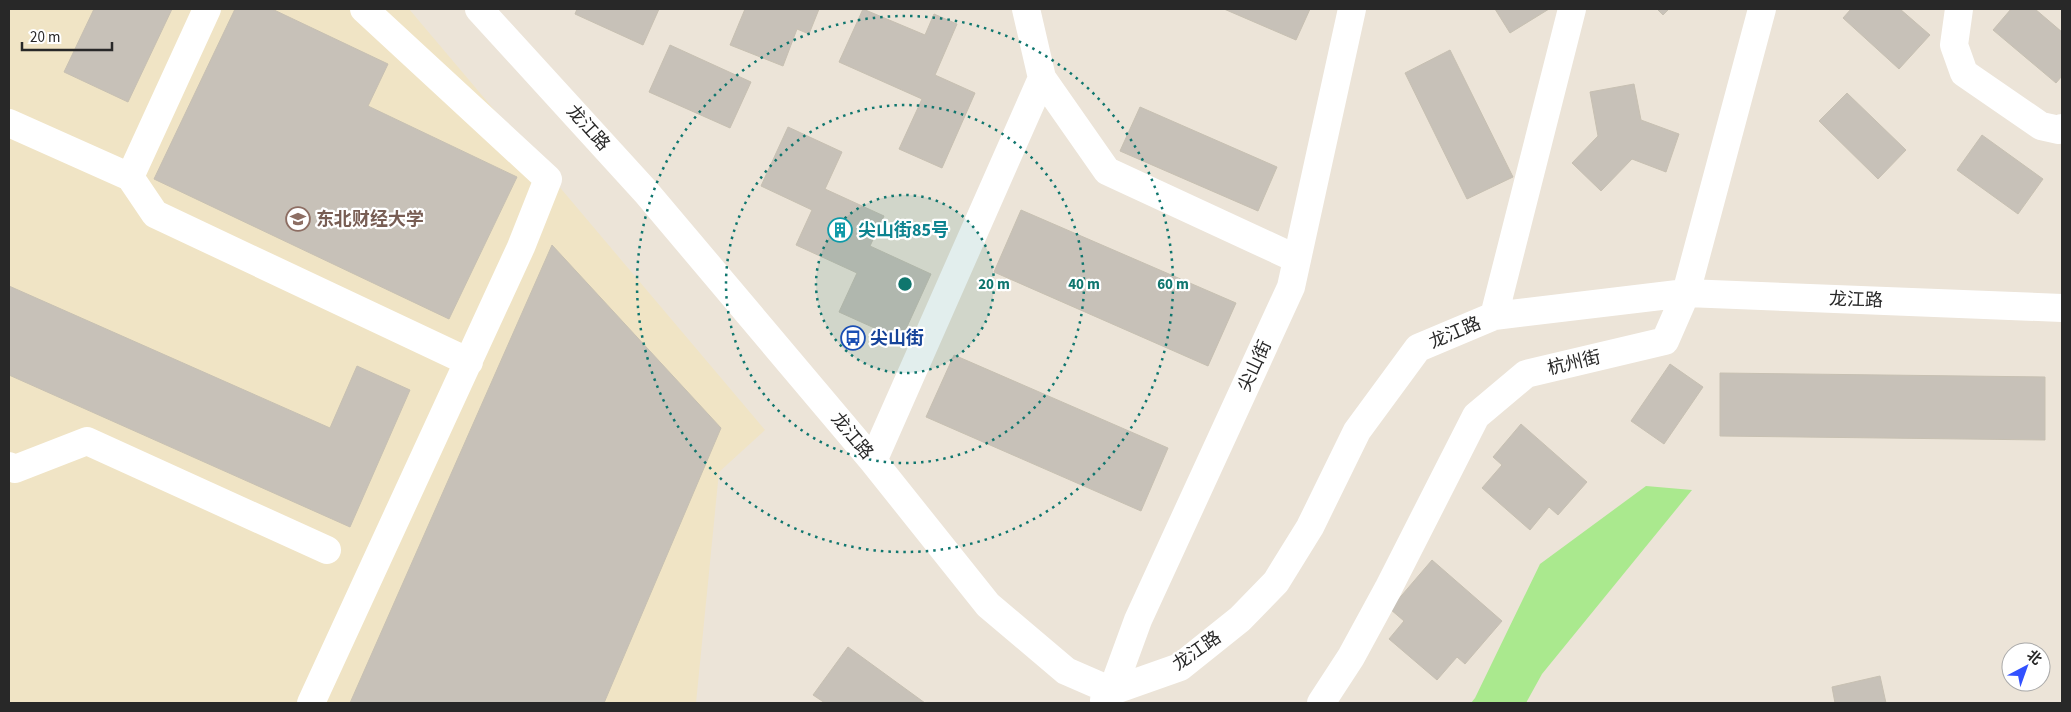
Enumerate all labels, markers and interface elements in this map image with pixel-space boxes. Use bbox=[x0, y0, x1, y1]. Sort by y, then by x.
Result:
scale bar bbox=[22, 20, 112, 52]
text: 20 m bbox=[30, 27, 60, 48]
street label: 龙江路 bbox=[561, 100, 615, 156]
school or university icon: 东北财经大学 bbox=[285, 206, 311, 232]
place label: 东北财经大学 bbox=[316, 207, 424, 232]
building icon: 尖山街85号 bbox=[827, 217, 853, 243]
place label: 尖山街85号 bbox=[858, 218, 949, 243]
text: 20 m bbox=[978, 274, 1010, 295]
text: 40 m bbox=[1068, 274, 1100, 295]
text: 60 m bbox=[1157, 274, 1189, 295]
centre of rings bbox=[896, 275, 914, 293]
street label: 龙江路 bbox=[1829, 287, 1883, 313]
street label: 龙江路 bbox=[1425, 311, 1485, 355]
bus stop icon: 尖山街 bbox=[840, 325, 866, 351]
place label: 尖山街 bbox=[870, 326, 924, 351]
street label: 尖山街 bbox=[1232, 336, 1278, 396]
street label: 杭州街 bbox=[1545, 345, 1603, 381]
street label: 龙江路 bbox=[825, 407, 879, 465]
street label: 龙江路 bbox=[1168, 625, 1226, 677]
north arrow bbox=[2001, 642, 2051, 692]
text: 北 bbox=[2022, 646, 2046, 670]

